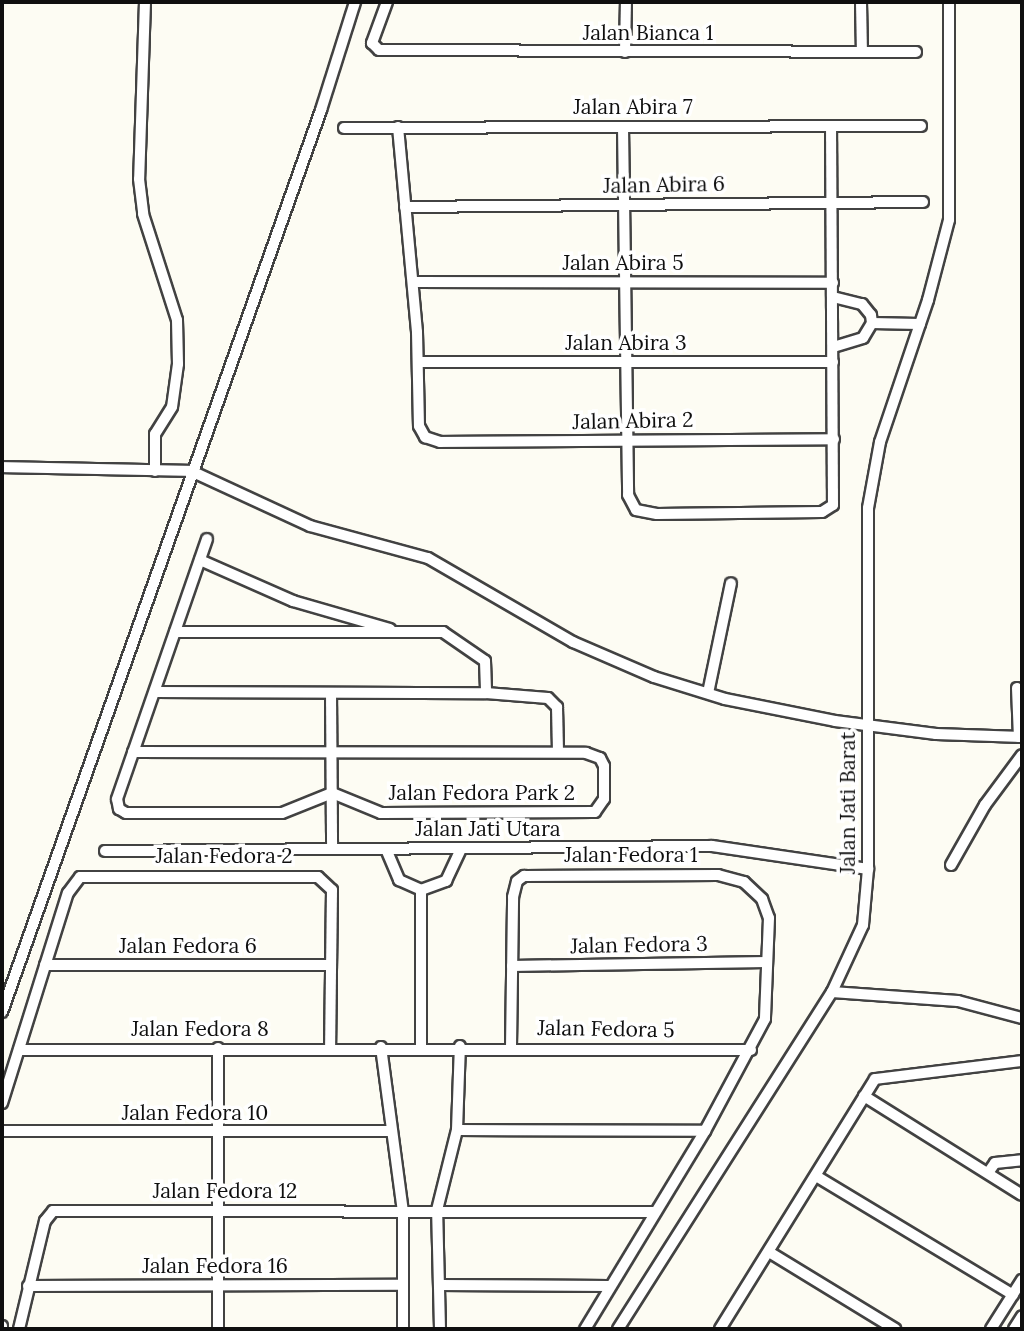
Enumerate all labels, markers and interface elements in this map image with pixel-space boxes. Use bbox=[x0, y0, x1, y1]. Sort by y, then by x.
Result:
street label: Jalan Bianca 1 bbox=[583, 20, 713, 46]
street label: Jalan Abira 7 bbox=[573, 94, 693, 120]
street label: Jalan Abira 6 bbox=[603, 171, 725, 199]
street label: Jalan Abira 5 bbox=[562, 250, 684, 276]
street label: Jalan Abira 3 bbox=[565, 330, 687, 356]
street label: Jalan Abira 2 bbox=[572, 407, 694, 435]
street label: Jalan Jati Barat bbox=[835, 732, 861, 874]
street label: Jalan Fedora Park 2 bbox=[389, 780, 575, 806]
street label: Jalan Jati Utara bbox=[415, 816, 561, 842]
street label: Jalan Fedora 1 bbox=[564, 842, 698, 868]
street label: Jalan Fedora 2 bbox=[155, 843, 293, 869]
street label: Jalan Fedora 3 bbox=[570, 931, 708, 959]
street label: Jalan Fedora 6 bbox=[119, 933, 257, 959]
street label: Jalan Fedora 5 bbox=[537, 1015, 675, 1043]
street label: Jalan Fedora 8 bbox=[131, 1016, 269, 1042]
street label: Jalan Fedora 10 bbox=[122, 1100, 268, 1126]
street label: Jalan Fedora 12 bbox=[153, 1178, 297, 1204]
street label: Jalan Fedora 16 bbox=[142, 1253, 288, 1279]

